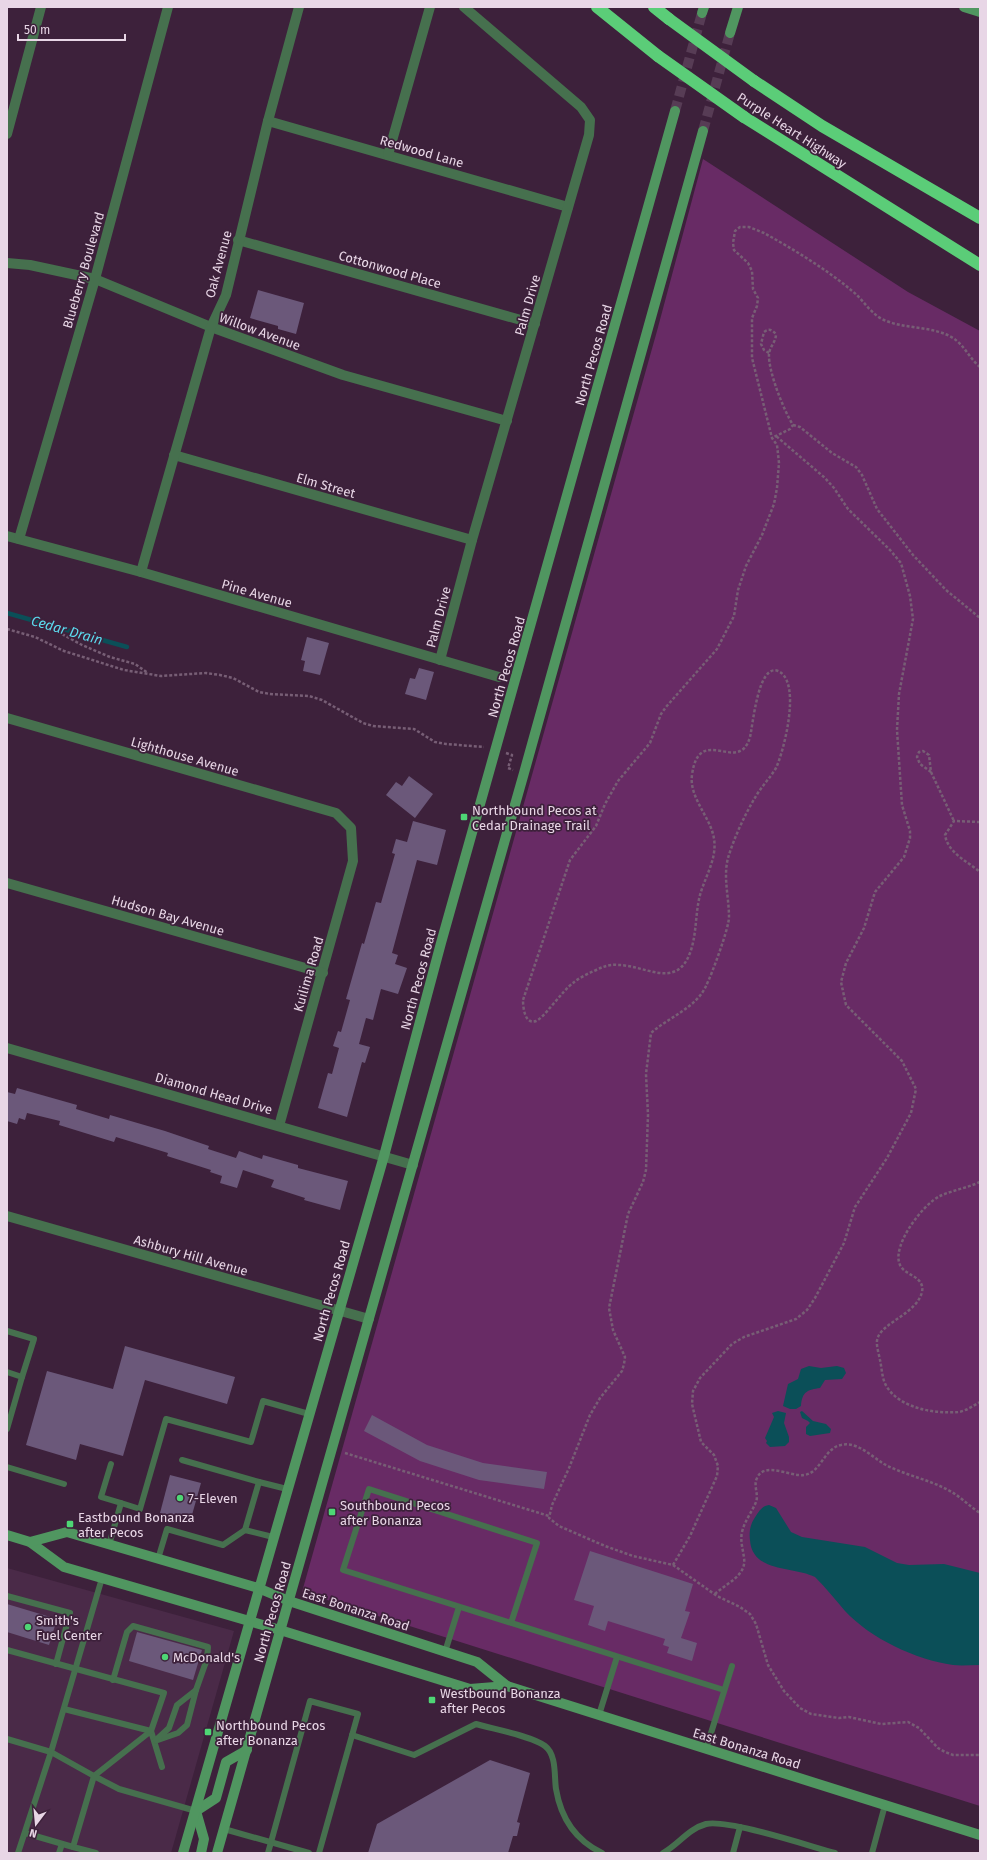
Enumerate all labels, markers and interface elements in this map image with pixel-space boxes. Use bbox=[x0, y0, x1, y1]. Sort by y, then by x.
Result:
scale bar bbox=[18, 16, 125, 42]
text: 50 m bbox=[24, 23, 50, 37]
street label: Purple Heart Highway bbox=[734, 90, 850, 172]
street label: Redwood Lane bbox=[378, 132, 465, 171]
street label: Blueberry Boulevard bbox=[60, 210, 107, 330]
street label: Oak Avenue bbox=[202, 229, 235, 299]
street label: Cottonwood Place bbox=[337, 248, 443, 291]
street label: Palm Drive bbox=[512, 273, 543, 337]
street label: North Pecos Road bbox=[572, 303, 615, 407]
street label: Willow Avenue bbox=[217, 310, 303, 353]
street label: Elm Street bbox=[295, 470, 357, 501]
street label: Pine Avenue bbox=[220, 576, 294, 611]
street label: Palm Drive bbox=[423, 585, 454, 649]
water label: Cedar Drain bbox=[29, 612, 105, 649]
street label: North Pecos Road bbox=[485, 615, 528, 719]
street label: Lighthouse Avenue bbox=[129, 734, 241, 779]
place label: Northbound Pecos at Cedar Drainage Trail bbox=[472, 803, 597, 833]
marker: Northbound Pecos at Cedar Drainage Trail bbox=[459, 812, 469, 822]
street label: Hudson Bay Avenue bbox=[110, 892, 226, 939]
street label: North Pecos Road bbox=[398, 927, 439, 1032]
street label: Kuilima Road bbox=[291, 935, 326, 1014]
street label: Diamond Head Drive bbox=[154, 1070, 274, 1117]
street label: Ashbury Hill Avenue bbox=[132, 1232, 250, 1279]
street label: North Pecos Road bbox=[310, 1239, 353, 1343]
place label: 7-Eleven bbox=[188, 1491, 238, 1506]
marker: 7-Eleven bbox=[175, 1493, 185, 1503]
place label: Southbound Pecos after Bonanza bbox=[340, 1498, 450, 1528]
marker: Southbound Pecos after Bonanza bbox=[327, 1507, 337, 1517]
place label: Eastbound Bonanza after Pecos bbox=[78, 1510, 195, 1540]
marker: Eastbound Bonanza after Pecos bbox=[65, 1519, 75, 1529]
street label: North Pecos Road bbox=[251, 1560, 294, 1664]
street label: East Bonanza Road bbox=[300, 1585, 411, 1634]
place label: Smith's Fuel Center bbox=[36, 1613, 102, 1643]
marker: Smith's Fuel Center bbox=[23, 1622, 33, 1632]
place label: McDonald's bbox=[173, 1650, 240, 1665]
marker: McDonald's bbox=[160, 1652, 170, 1662]
place label: Westbound Bonanza after Pecos bbox=[440, 1686, 561, 1716]
marker: Westbound Bonanza after Pecos bbox=[427, 1695, 437, 1705]
place label: Northbound Pecos after Bonanza bbox=[216, 1718, 325, 1748]
street label: East Bonanza Road bbox=[691, 1725, 802, 1772]
marker: Northbound Pecos after Bonanza bbox=[203, 1727, 213, 1737]
north arrow bbox=[16, 1804, 56, 1844]
text: N bbox=[28, 1826, 39, 1840]

